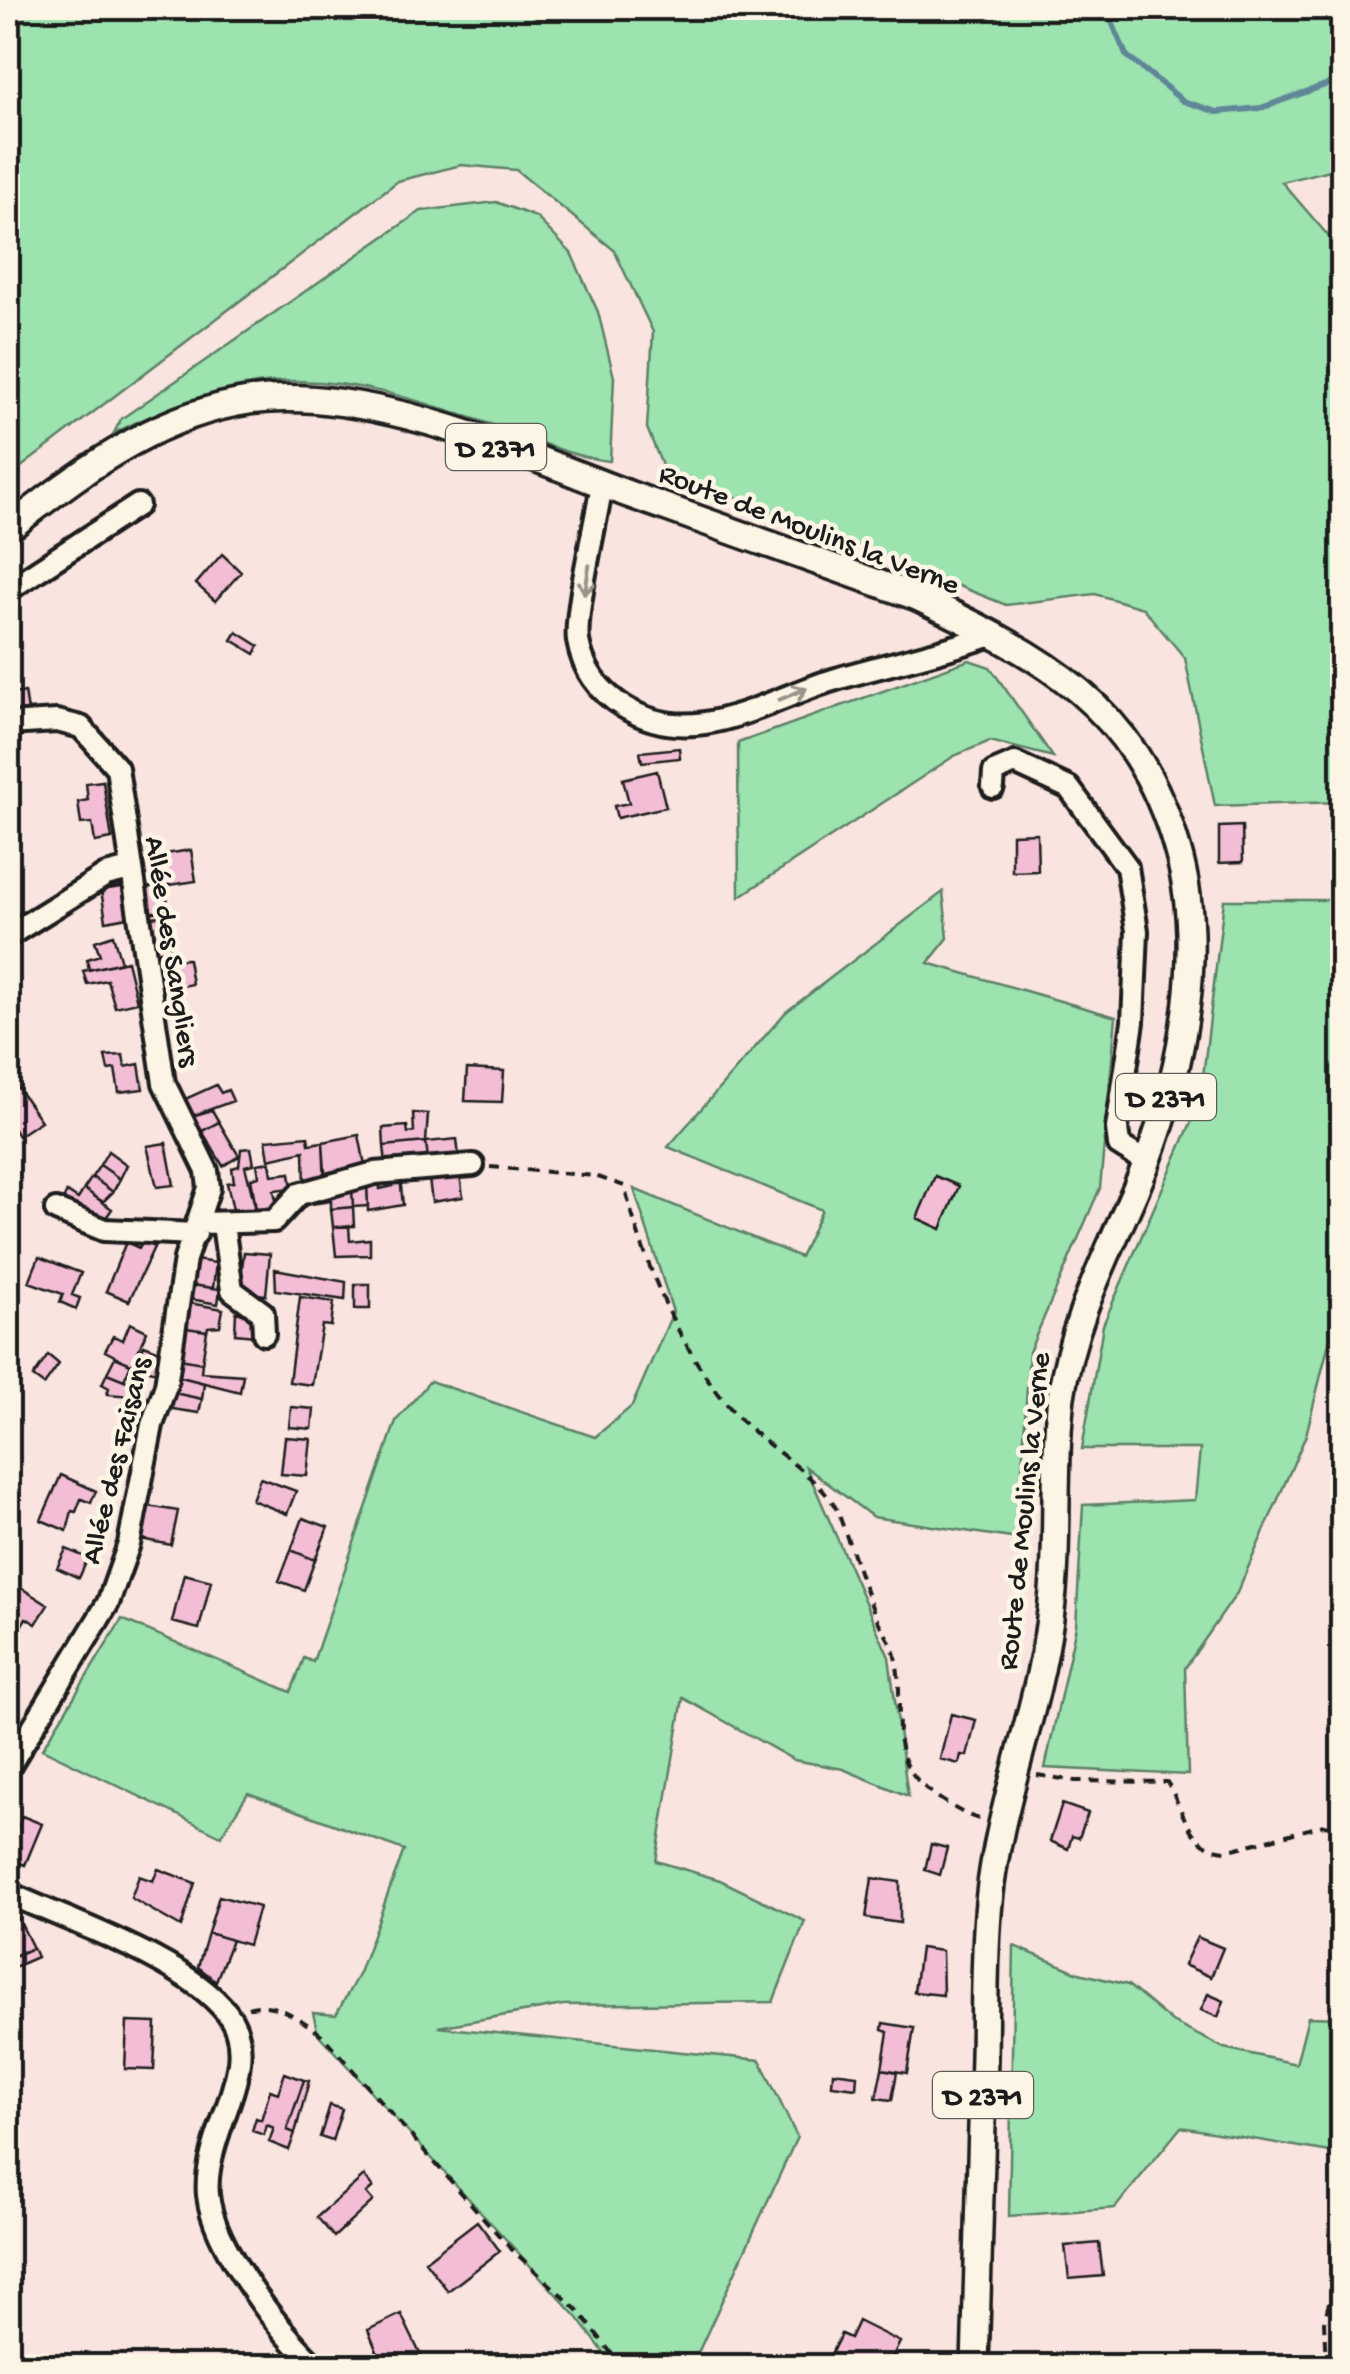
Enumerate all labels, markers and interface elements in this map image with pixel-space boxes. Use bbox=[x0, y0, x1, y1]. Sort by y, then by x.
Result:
road number: D 2371 bbox=[446, 424, 546, 470]
street label: Route de Moulins la Verne bbox=[653, 458, 964, 605]
one-way arrow bbox=[577, 563, 595, 595]
one-way arrow bbox=[777, 684, 808, 702]
street label: Allée des Sangliers bbox=[134, 834, 205, 1070]
road number: D 2371 bbox=[1116, 1074, 1216, 1120]
street label: Route de Moulins la Verne bbox=[992, 1350, 1061, 1672]
street label: Allée des Faisans bbox=[76, 1353, 161, 1568]
road number: D 2371 bbox=[933, 2072, 1033, 2118]

